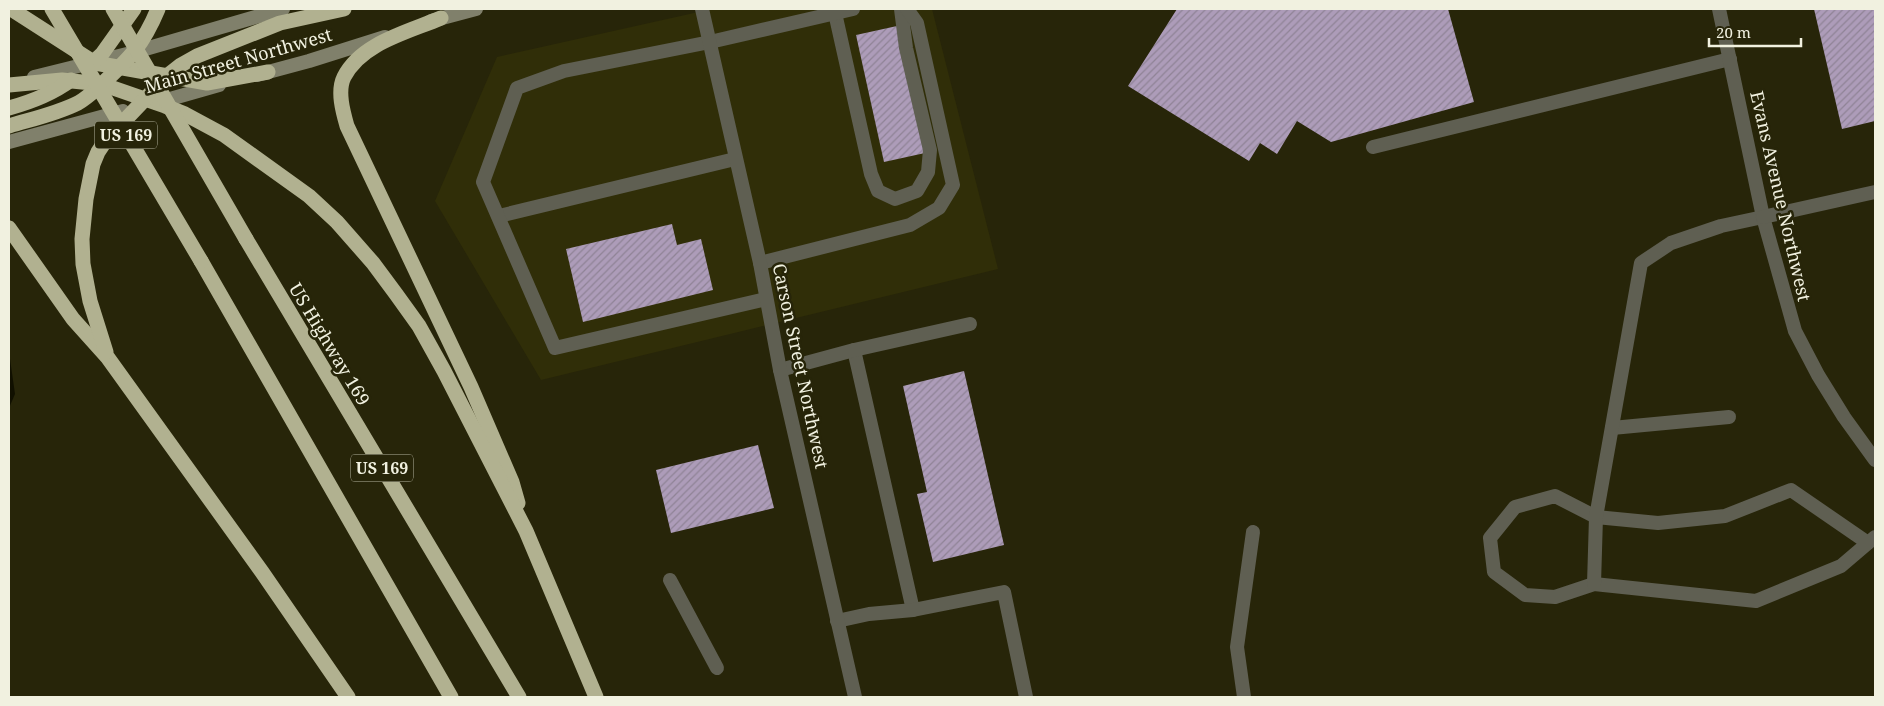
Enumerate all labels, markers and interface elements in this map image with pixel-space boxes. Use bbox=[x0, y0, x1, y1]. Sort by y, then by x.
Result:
scale bar bbox=[1709, 15, 1802, 47]
street label: Main Street Northwest bbox=[141, 22, 335, 98]
text: 20 m bbox=[1716, 22, 1751, 42]
street label: Evans Avenue Northwest bbox=[1745, 88, 1817, 304]
road number: US 169 bbox=[95, 122, 157, 148]
street label: Carson Street Northwest bbox=[768, 261, 834, 471]
street label: US Highway 169 bbox=[284, 278, 376, 410]
road number: US 169 bbox=[351, 454, 413, 482]

